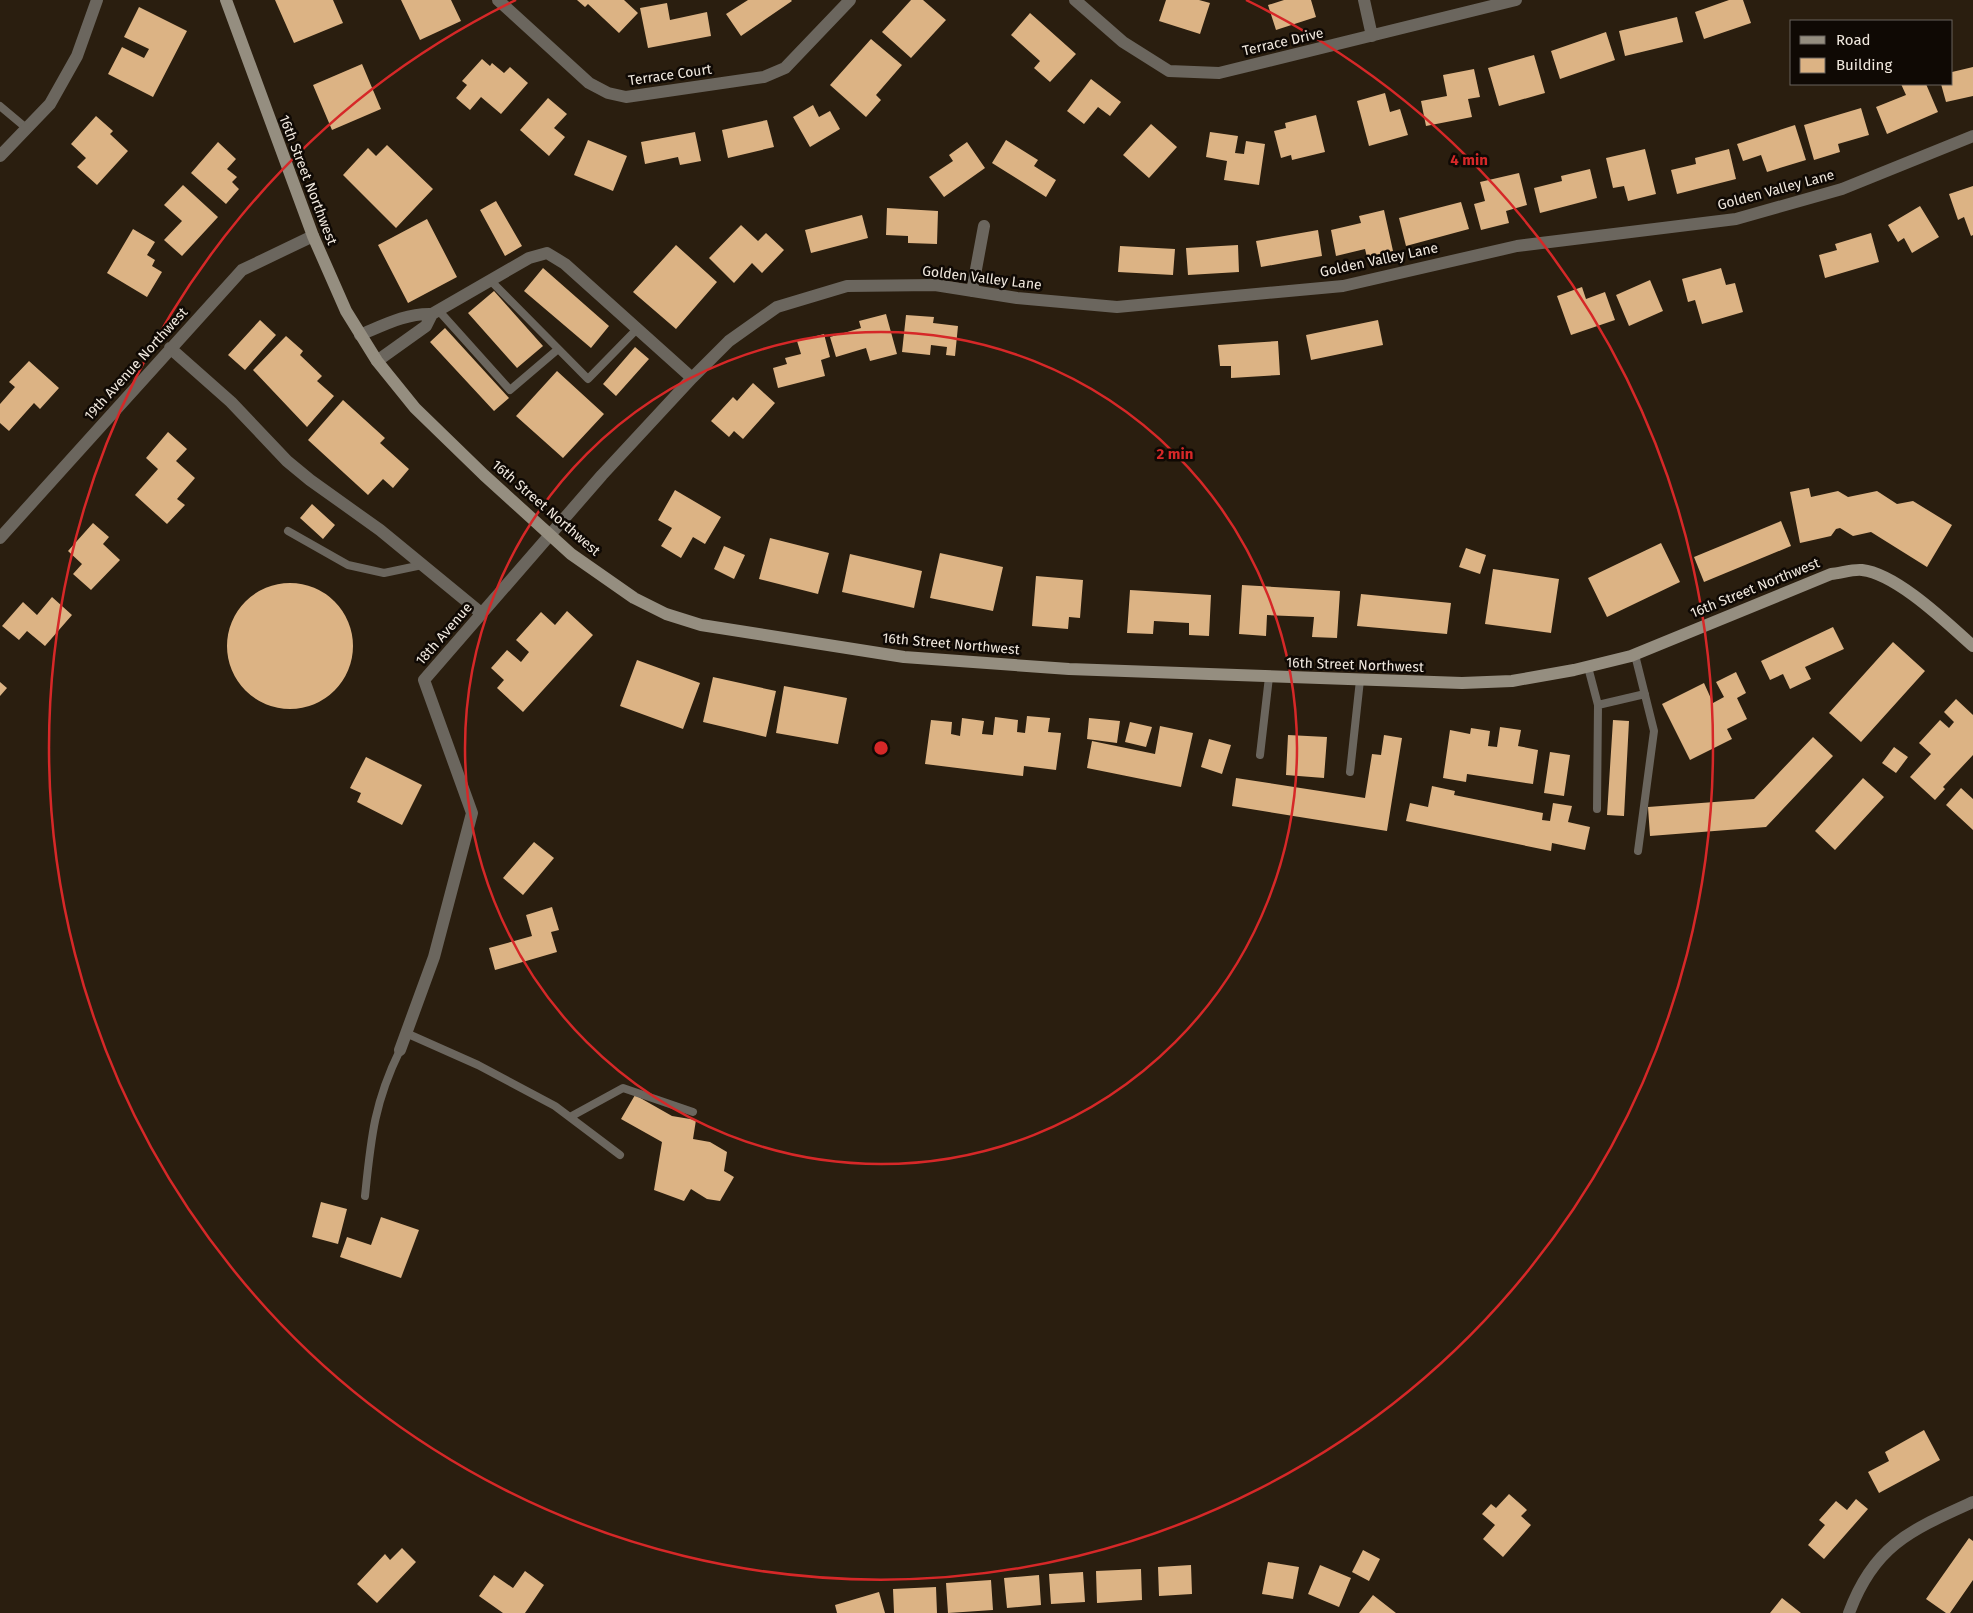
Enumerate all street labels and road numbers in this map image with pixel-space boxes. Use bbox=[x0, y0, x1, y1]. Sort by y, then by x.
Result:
street label: Terrace Drive bbox=[1241, 24, 1325, 60]
street label: Terrace Court bbox=[627, 61, 714, 89]
street label: 16th Street Northwest bbox=[275, 113, 341, 248]
street label: Golden Valley Lane bbox=[1716, 166, 1836, 214]
street label: Golden Valley Lane bbox=[1318, 239, 1440, 281]
street label: Golden Valley Lane bbox=[921, 262, 1043, 294]
street label: 19th Avenue Northwest bbox=[81, 303, 192, 424]
street label: 16th Street Northwest bbox=[488, 456, 604, 560]
street label: 16th Street Northwest bbox=[1688, 554, 1823, 622]
street label: 18th Avenue bbox=[412, 599, 476, 669]
street label: 16th Street Northwest bbox=[882, 630, 1021, 659]
street label: 16th Street Northwest bbox=[1286, 654, 1425, 676]

